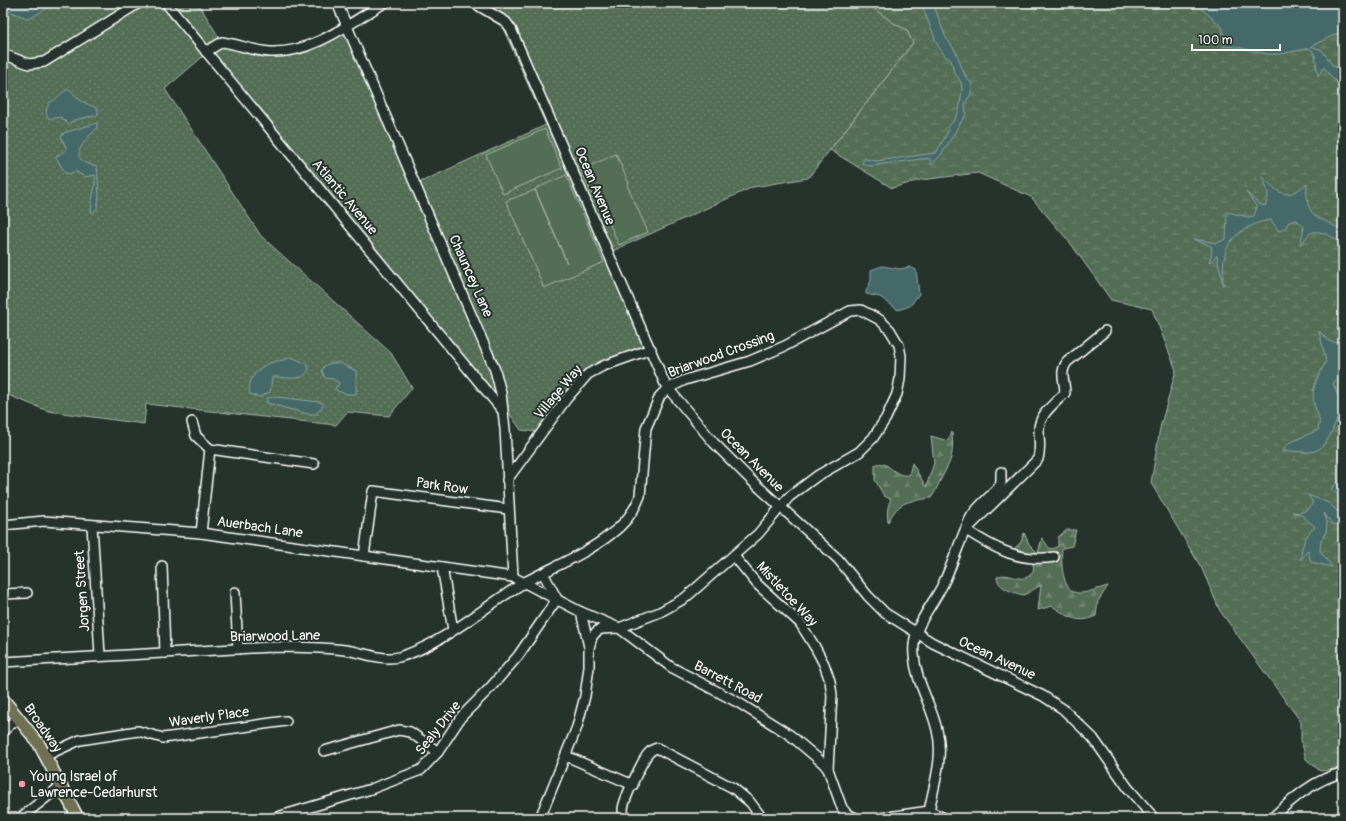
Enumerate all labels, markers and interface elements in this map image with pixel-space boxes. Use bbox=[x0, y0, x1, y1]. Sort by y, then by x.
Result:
scale bar bbox=[1192, 26, 1280, 52]
text: 100 m bbox=[1198, 33, 1233, 48]
street label: Ocean Avenue bbox=[571, 144, 619, 228]
street label: Atlantic Avenue bbox=[309, 156, 382, 238]
street label: Chauncey Lane bbox=[445, 232, 497, 320]
street label: Briarwood Crossing bbox=[665, 327, 777, 381]
street label: Village Way bbox=[530, 361, 586, 423]
street label: Ocean Avenue bbox=[717, 425, 787, 495]
street label: Park Row bbox=[415, 474, 470, 498]
street label: Auerbach Lane bbox=[216, 513, 304, 541]
street label: Jorgen Street bbox=[71, 549, 93, 632]
street label: Mistletoe Way bbox=[753, 558, 821, 630]
street label: Briarwood Lane bbox=[230, 627, 320, 645]
street label: Ocean Avenue bbox=[956, 633, 1038, 683]
street label: Barrett Road bbox=[691, 657, 765, 707]
street label: Sealy Drive bbox=[412, 698, 464, 758]
street label: Broadway bbox=[20, 700, 66, 756]
street label: Waverly Place bbox=[168, 703, 250, 731]
place label: Young Israel of Lawrence-Cedarhurst bbox=[29, 768, 158, 801]
marker: Young Israel of Lawrence-Cedarhurst bbox=[17, 779, 27, 789]

